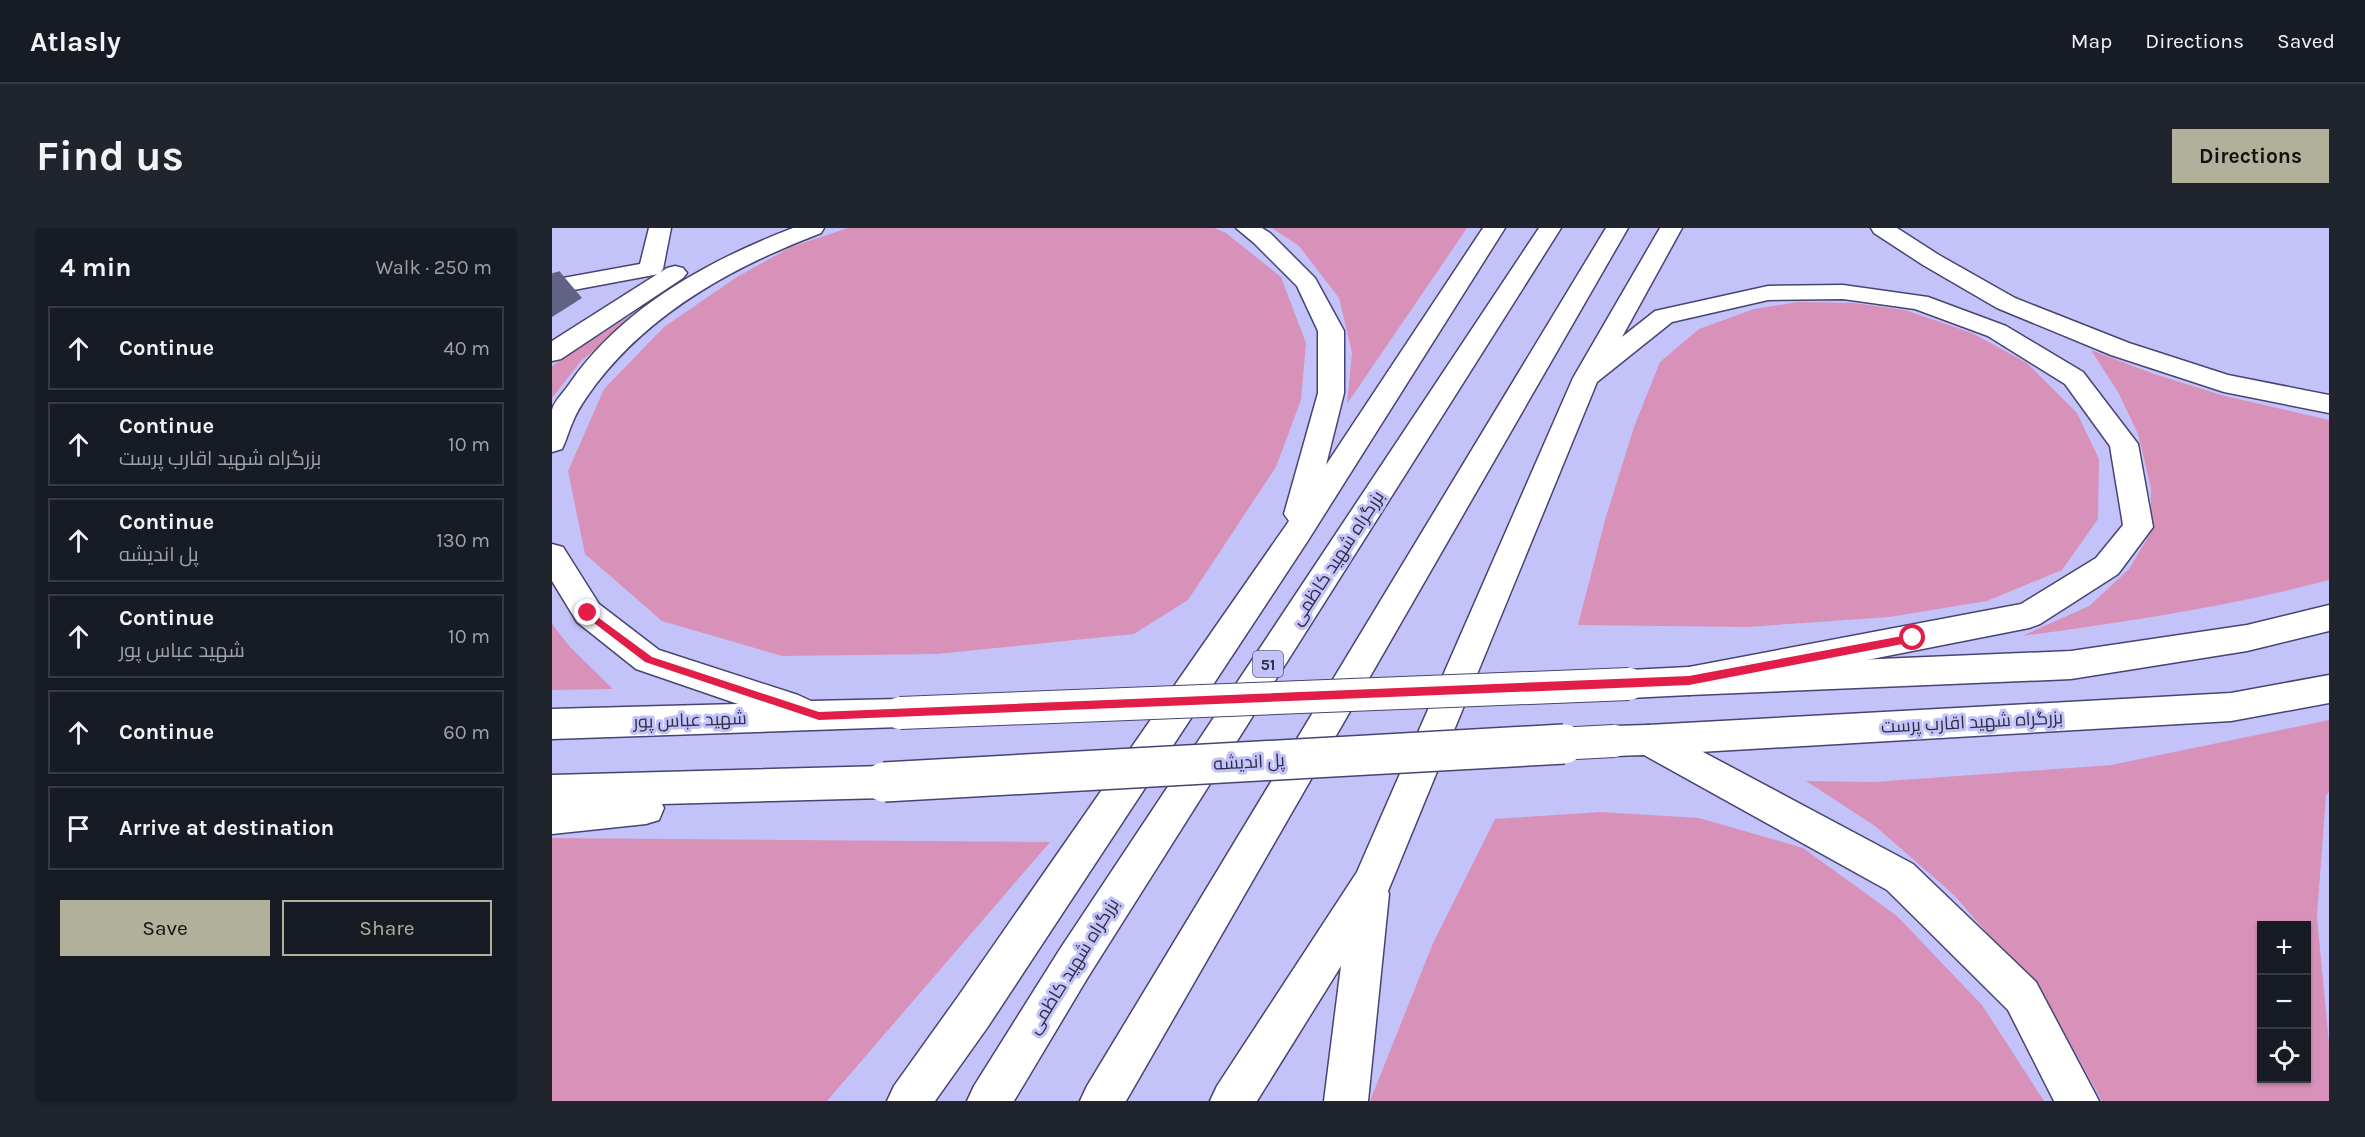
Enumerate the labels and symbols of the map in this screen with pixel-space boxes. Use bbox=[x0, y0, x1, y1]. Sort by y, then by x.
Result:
street label: بزرگراه شهید کاظمی bbox=[1285, 487, 1389, 629]
route end bbox=[574, 599, 600, 625]
route start bbox=[1899, 624, 1925, 650]
road number: 51 bbox=[1253, 651, 1283, 677]
street label: بزرگراه شهید اقارب پرست bbox=[1880, 706, 2064, 739]
street label: شهید عباس پور bbox=[632, 707, 747, 734]
street label: پل اندیشه bbox=[1213, 749, 1286, 776]
street label: بزرگراه شهید کاظمی bbox=[1022, 894, 1124, 1038]

